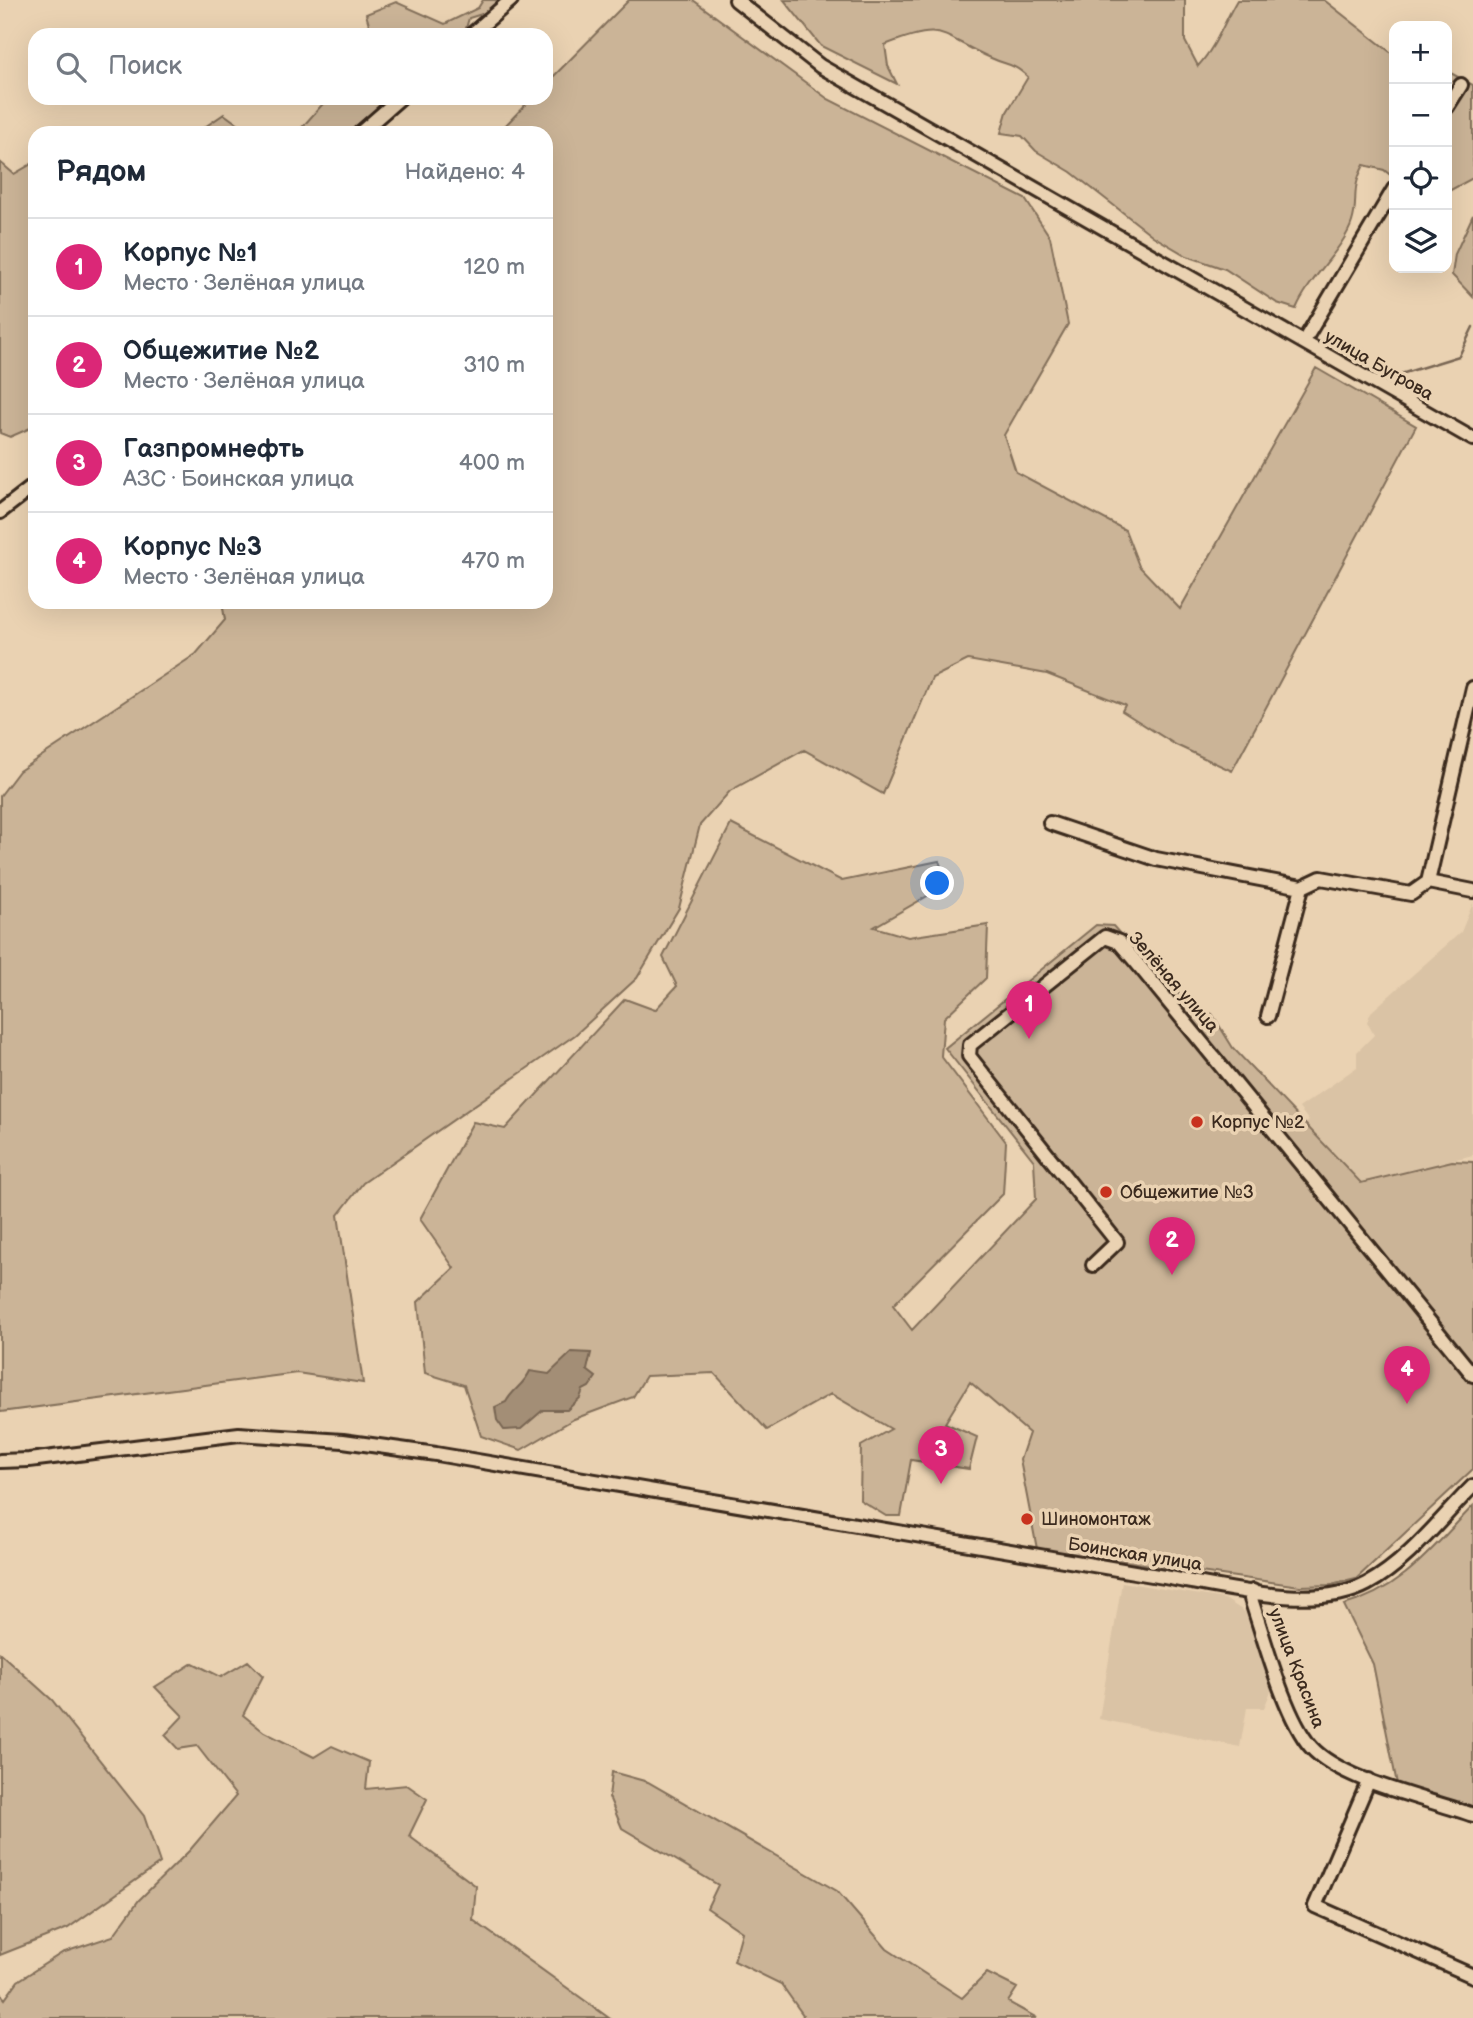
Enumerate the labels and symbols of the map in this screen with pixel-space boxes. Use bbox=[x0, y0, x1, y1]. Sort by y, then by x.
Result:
street label: улица Бугрова bbox=[1321, 326, 1437, 405]
your location bbox=[920, 866, 954, 900]
street label: Зелёная улица bbox=[1124, 928, 1223, 1037]
pin: 1 bbox=[1006, 981, 1052, 1039]
place label: Корпус №2 bbox=[1211, 1112, 1305, 1133]
marker: Корпус №2 bbox=[1189, 1114, 1205, 1130]
place label: Общежитие №3 bbox=[1120, 1182, 1254, 1203]
marker: Общежитие №3 bbox=[1098, 1184, 1114, 1200]
pin: 2 bbox=[1149, 1217, 1195, 1275]
pin: 4 bbox=[1384, 1346, 1430, 1404]
pin: 3 bbox=[918, 1426, 964, 1484]
place label: Шиномонтаж bbox=[1041, 1509, 1151, 1530]
marker: Шиномонтаж bbox=[1019, 1511, 1035, 1527]
street label: Боинская улица bbox=[1066, 1534, 1204, 1576]
street label: улица Красина bbox=[1264, 1605, 1329, 1731]

